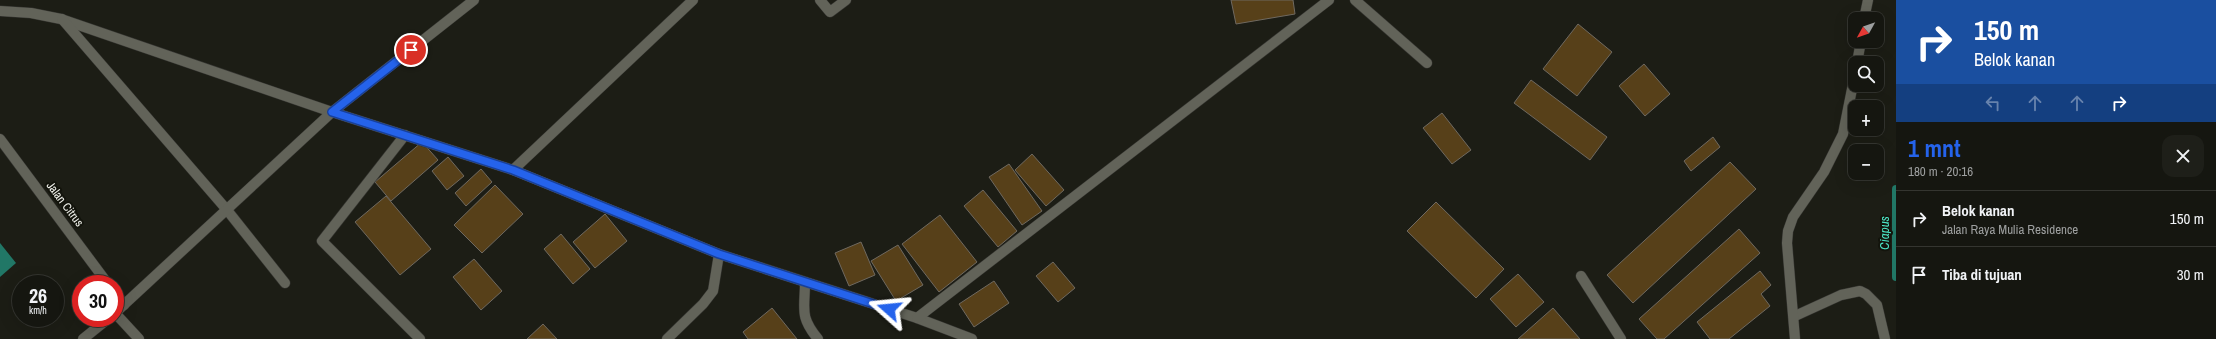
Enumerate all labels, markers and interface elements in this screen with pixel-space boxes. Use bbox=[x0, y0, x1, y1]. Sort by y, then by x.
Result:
text: 150 m bbox=[1974, 11, 2039, 49]
north arrow bbox=[1848, 12, 1884, 48]
map controls bbox=[1848, 12, 1884, 180]
icon: right bbox=[1908, 16, 1960, 68]
pin bbox=[394, 33, 428, 67]
icon: arrive bbox=[400, 39, 422, 61]
text: Belok kanan bbox=[1974, 47, 2055, 72]
button: search bbox=[1848, 56, 1884, 92]
icon: left bbox=[1982, 92, 2004, 114]
icon: ahead bbox=[2024, 92, 2046, 114]
icon: ahead bbox=[2066, 92, 2088, 114]
icon: right bbox=[2108, 92, 2130, 114]
button: + bbox=[1848, 100, 1884, 136]
text: 1 mnt bbox=[1908, 132, 1961, 164]
button: close bbox=[2162, 135, 2204, 177]
button: − bbox=[1848, 144, 1884, 180]
text: 180 m · 20:16 bbox=[1908, 163, 1973, 180]
street label: Jalan Citrus bbox=[43, 178, 87, 230]
text: Belok kanan bbox=[1942, 200, 2014, 221]
icon: right bbox=[1908, 208, 1930, 230]
text: 150 m bbox=[2170, 208, 2204, 229]
water label: Ciapus bbox=[1876, 216, 1893, 250]
text: Jalan Raya Mulia Residence bbox=[1942, 221, 2078, 238]
icon: arrive bbox=[1908, 264, 1930, 286]
text: Tiba di tujuan bbox=[1942, 264, 2022, 285]
text: 30 m bbox=[2177, 264, 2204, 285]
speed limit sign: 30 bbox=[72, 275, 124, 327]
text: 26 bbox=[29, 282, 47, 309]
position arrow bbox=[868, 288, 910, 330]
text: km/h bbox=[29, 304, 47, 317]

